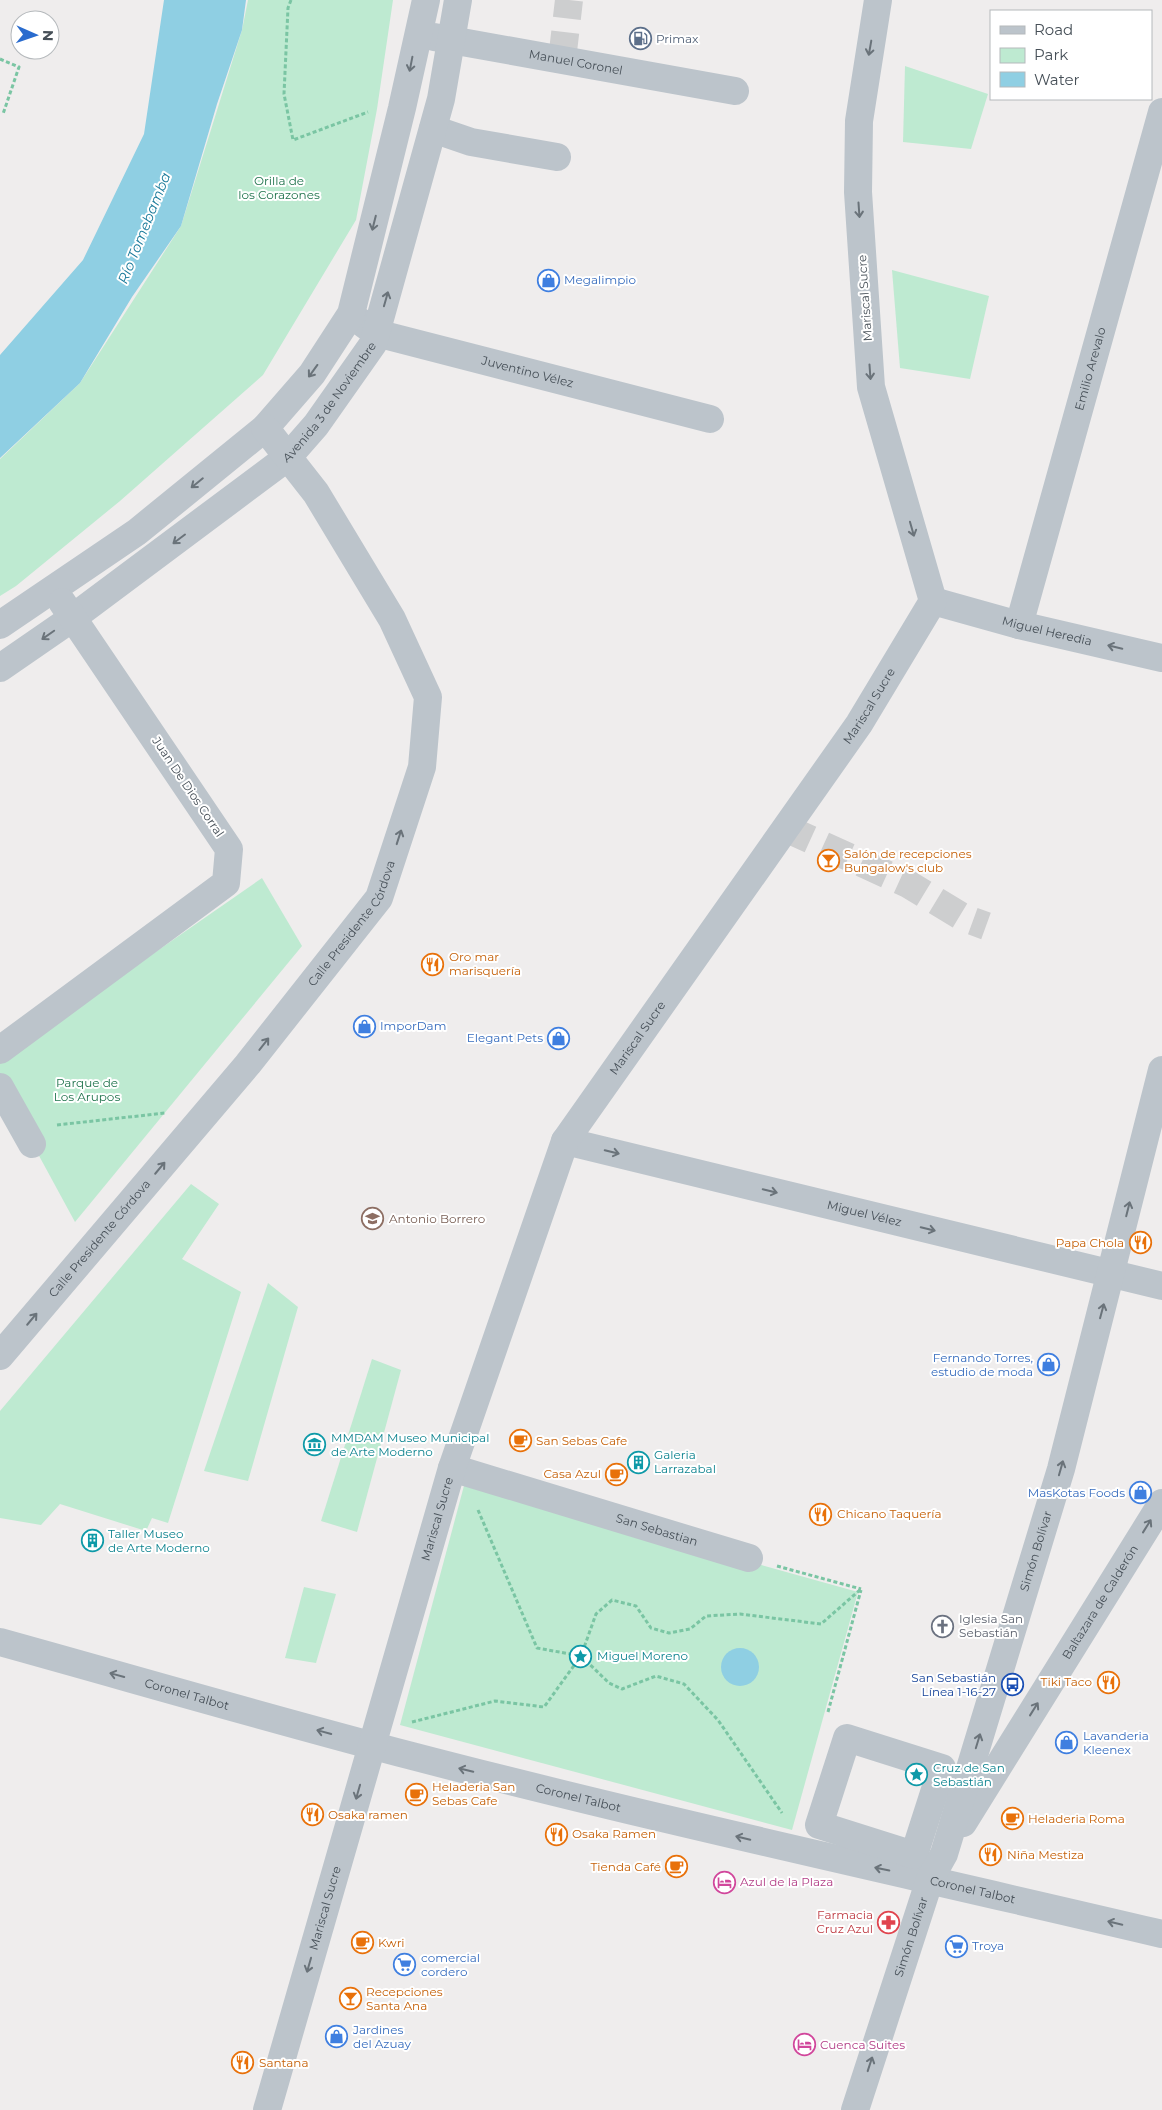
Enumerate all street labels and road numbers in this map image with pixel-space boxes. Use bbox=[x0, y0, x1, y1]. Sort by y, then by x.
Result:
street label: Manuel Coronel bbox=[528, 46, 624, 78]
street label: Mariscal Sucre bbox=[854, 254, 875, 342]
street label: Emilio Arevalo bbox=[1071, 325, 1109, 412]
street label: Avenida 3 de Noviembre bbox=[280, 339, 379, 465]
street label: Juventino Vélez bbox=[479, 352, 575, 391]
street label: Miguel Heredia bbox=[1000, 613, 1094, 649]
street label: Mariscal Sucre bbox=[839, 665, 898, 747]
street label: Juan De Dios Corral bbox=[149, 733, 227, 840]
street label: Calle Presidente Córdova bbox=[304, 858, 398, 989]
street label: Mariscal Sucre bbox=[606, 998, 668, 1078]
street label: Calle Presidente Córdova bbox=[45, 1176, 153, 1300]
street label: Miguel Vélez bbox=[826, 1197, 903, 1229]
street label: Mariscal Sucre bbox=[418, 1475, 456, 1563]
street label: Simón Bolívar bbox=[1016, 1509, 1055, 1593]
street label: San Sebastian bbox=[614, 1510, 700, 1549]
street label: Baltazara de Calderón bbox=[1059, 1542, 1141, 1662]
street label: Coronel Talbot bbox=[143, 1675, 231, 1713]
street label: Coronel Talbot bbox=[534, 1780, 623, 1815]
street label: Mariscal Sucre bbox=[305, 1864, 344, 1952]
street label: Coronel Talbot bbox=[929, 1873, 1017, 1907]
street label: Simón Bolívar bbox=[891, 1895, 931, 1979]

